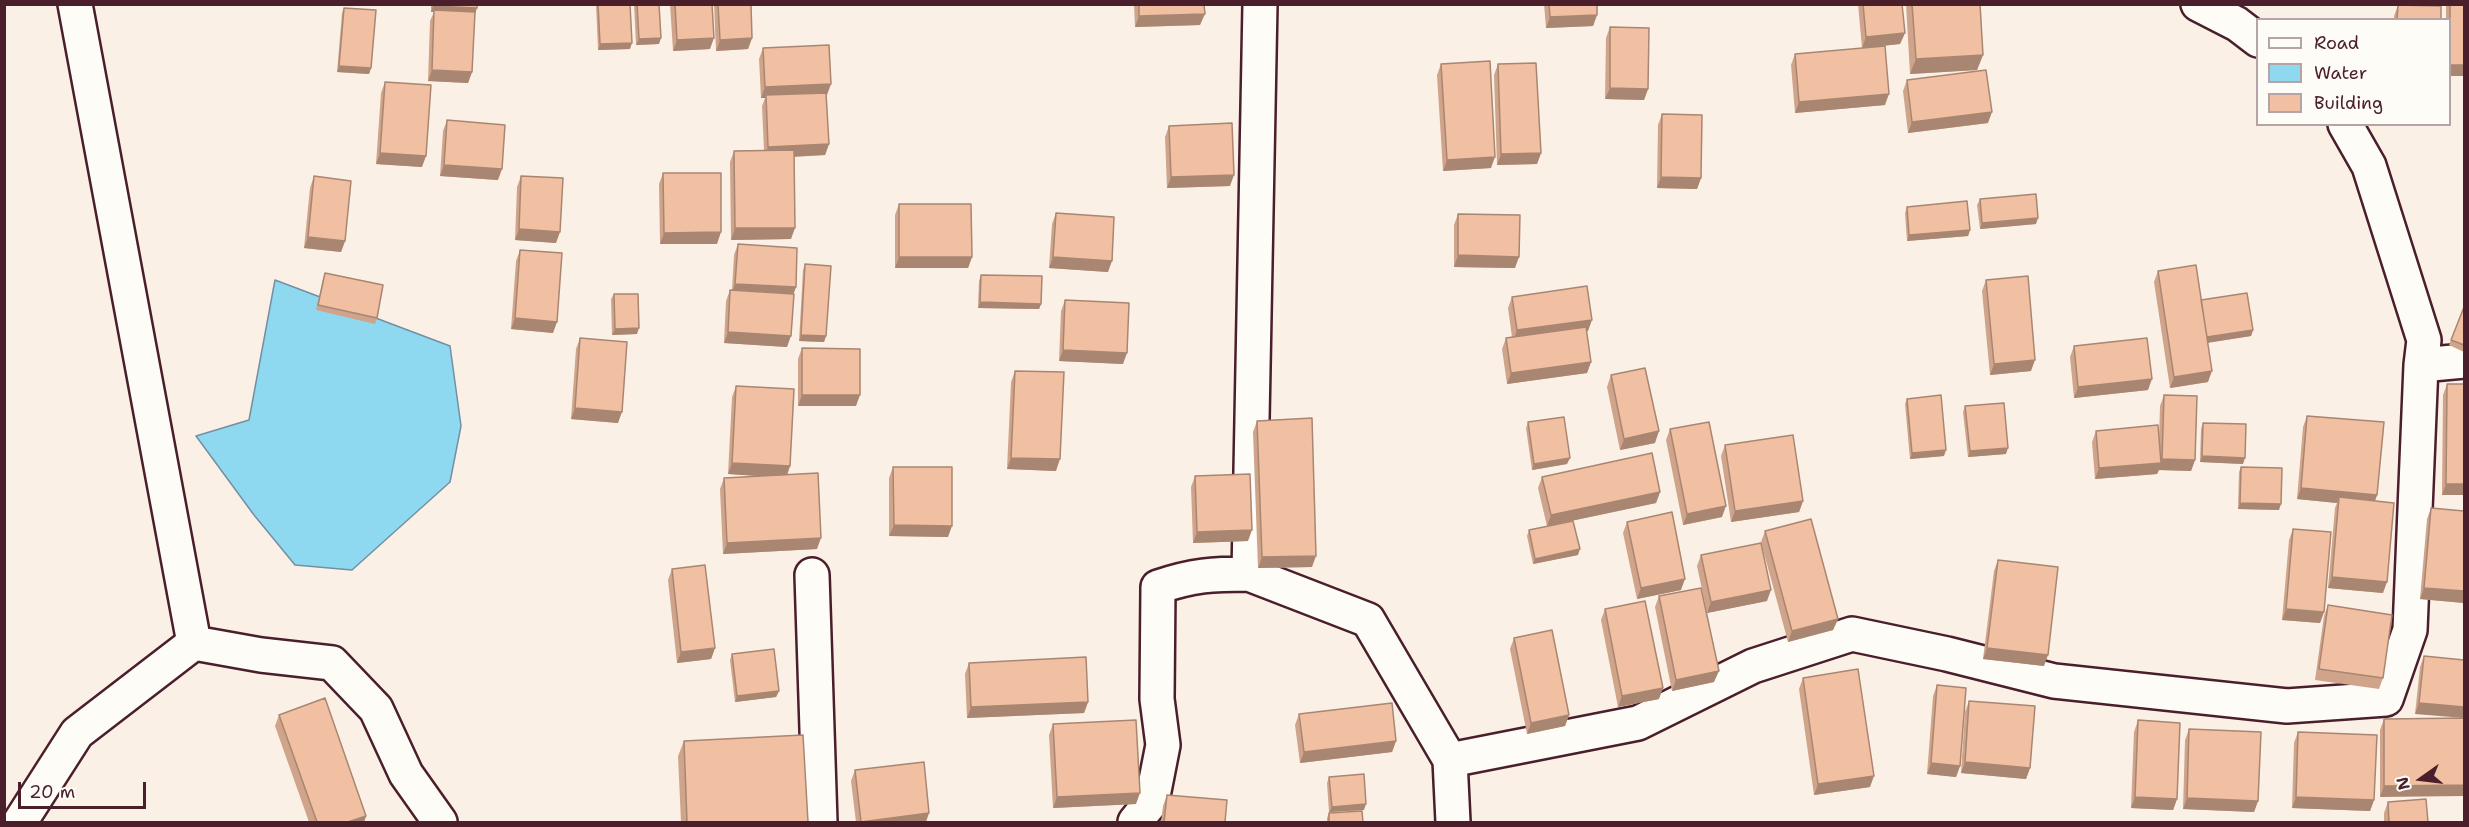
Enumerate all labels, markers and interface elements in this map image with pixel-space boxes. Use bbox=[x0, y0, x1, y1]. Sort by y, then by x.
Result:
legend bbox=[2256, 18, 2451, 126]
text: Road bbox=[2314, 31, 2359, 55]
text: Water bbox=[2314, 61, 2367, 85]
text: Building bbox=[2314, 91, 2383, 115]
north arrow bbox=[2391, 749, 2451, 809]
scale bar bbox=[21, 770, 148, 808]
text: N bbox=[2391, 775, 2415, 792]
text: 20 m bbox=[29, 780, 75, 804]

